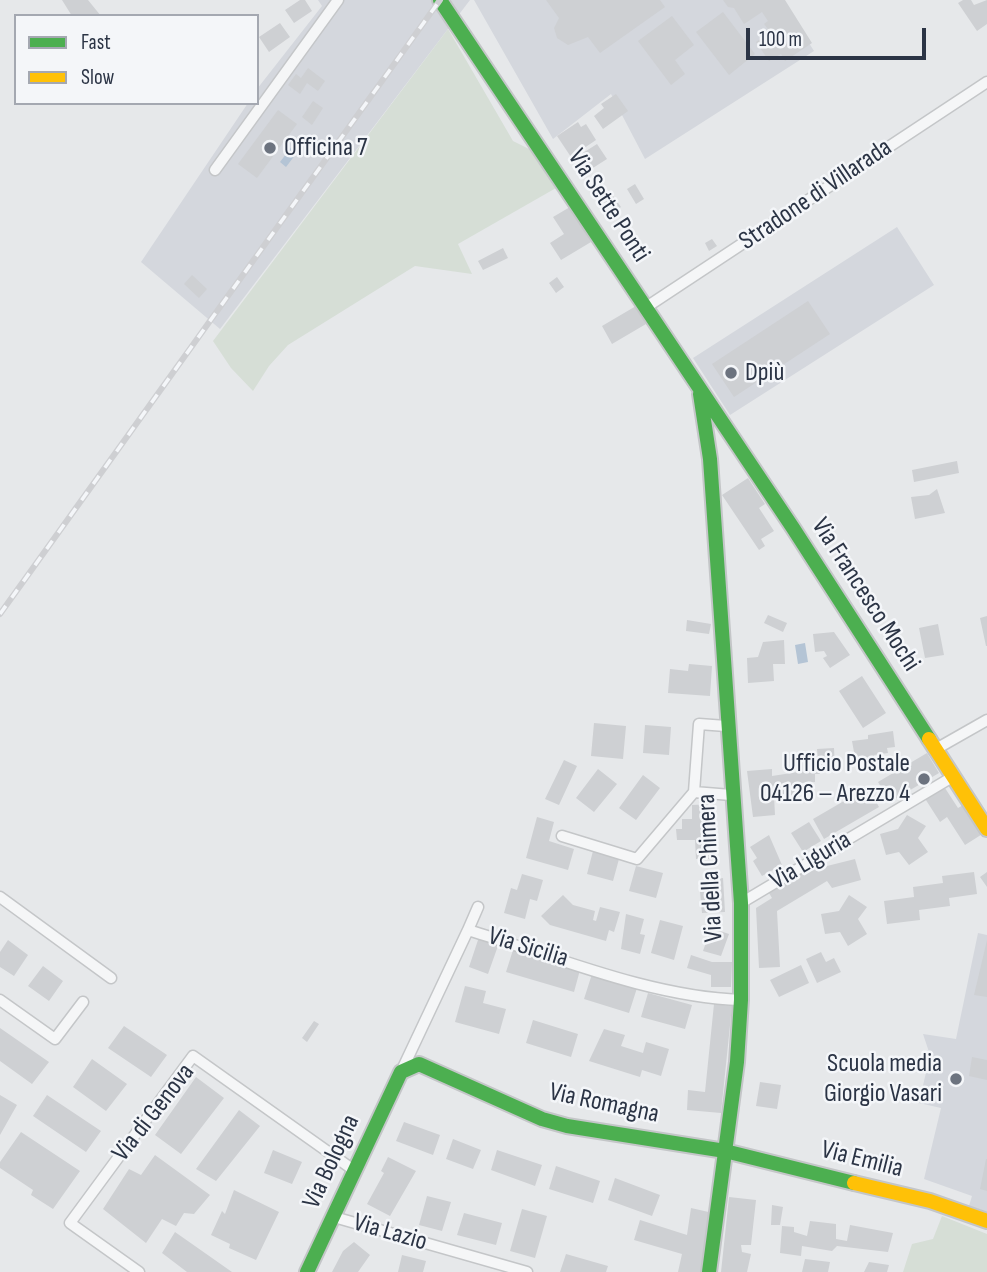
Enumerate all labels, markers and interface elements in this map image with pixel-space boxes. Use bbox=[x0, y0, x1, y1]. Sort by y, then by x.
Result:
legend bbox=[14, 14, 259, 105]
scale bar bbox=[749, 14, 929, 58]
text: 100 m bbox=[759, 27, 802, 52]
text: Fast bbox=[81, 30, 111, 55]
text: Slow bbox=[81, 65, 114, 90]
place label: Officina 7 bbox=[284, 132, 367, 164]
street label: Stradone di Villarada bbox=[734, 132, 898, 258]
marker: Officina 7 bbox=[262, 140, 278, 156]
street label: Via Sette Ponti bbox=[560, 144, 656, 268]
place label: Dpiù bbox=[745, 357, 784, 389]
marker: Dpiù bbox=[723, 365, 739, 381]
street label: Via Francesco Mochi bbox=[804, 512, 926, 678]
place label: Ufficio Postale 04126 – Arezzo 4 bbox=[760, 748, 910, 810]
marker: Ufficio Postale 04126 – Arezzo 4 bbox=[916, 771, 932, 787]
street label: Via della Chimera bbox=[692, 793, 730, 943]
street label: Via Liguria bbox=[765, 825, 857, 897]
street label: Via Sicilia bbox=[484, 921, 572, 975]
place label: Scuola media Giorgio Vasari bbox=[824, 1048, 942, 1110]
street label: Via di Genova bbox=[106, 1058, 202, 1168]
marker: Scuola media Giorgio Vasari bbox=[948, 1071, 964, 1087]
street label: Via Romagna bbox=[546, 1077, 662, 1131]
street label: Via Bologna bbox=[297, 1110, 367, 1214]
street label: Via Emilia bbox=[818, 1135, 906, 1185]
street label: Via Lazio bbox=[350, 1208, 430, 1258]

